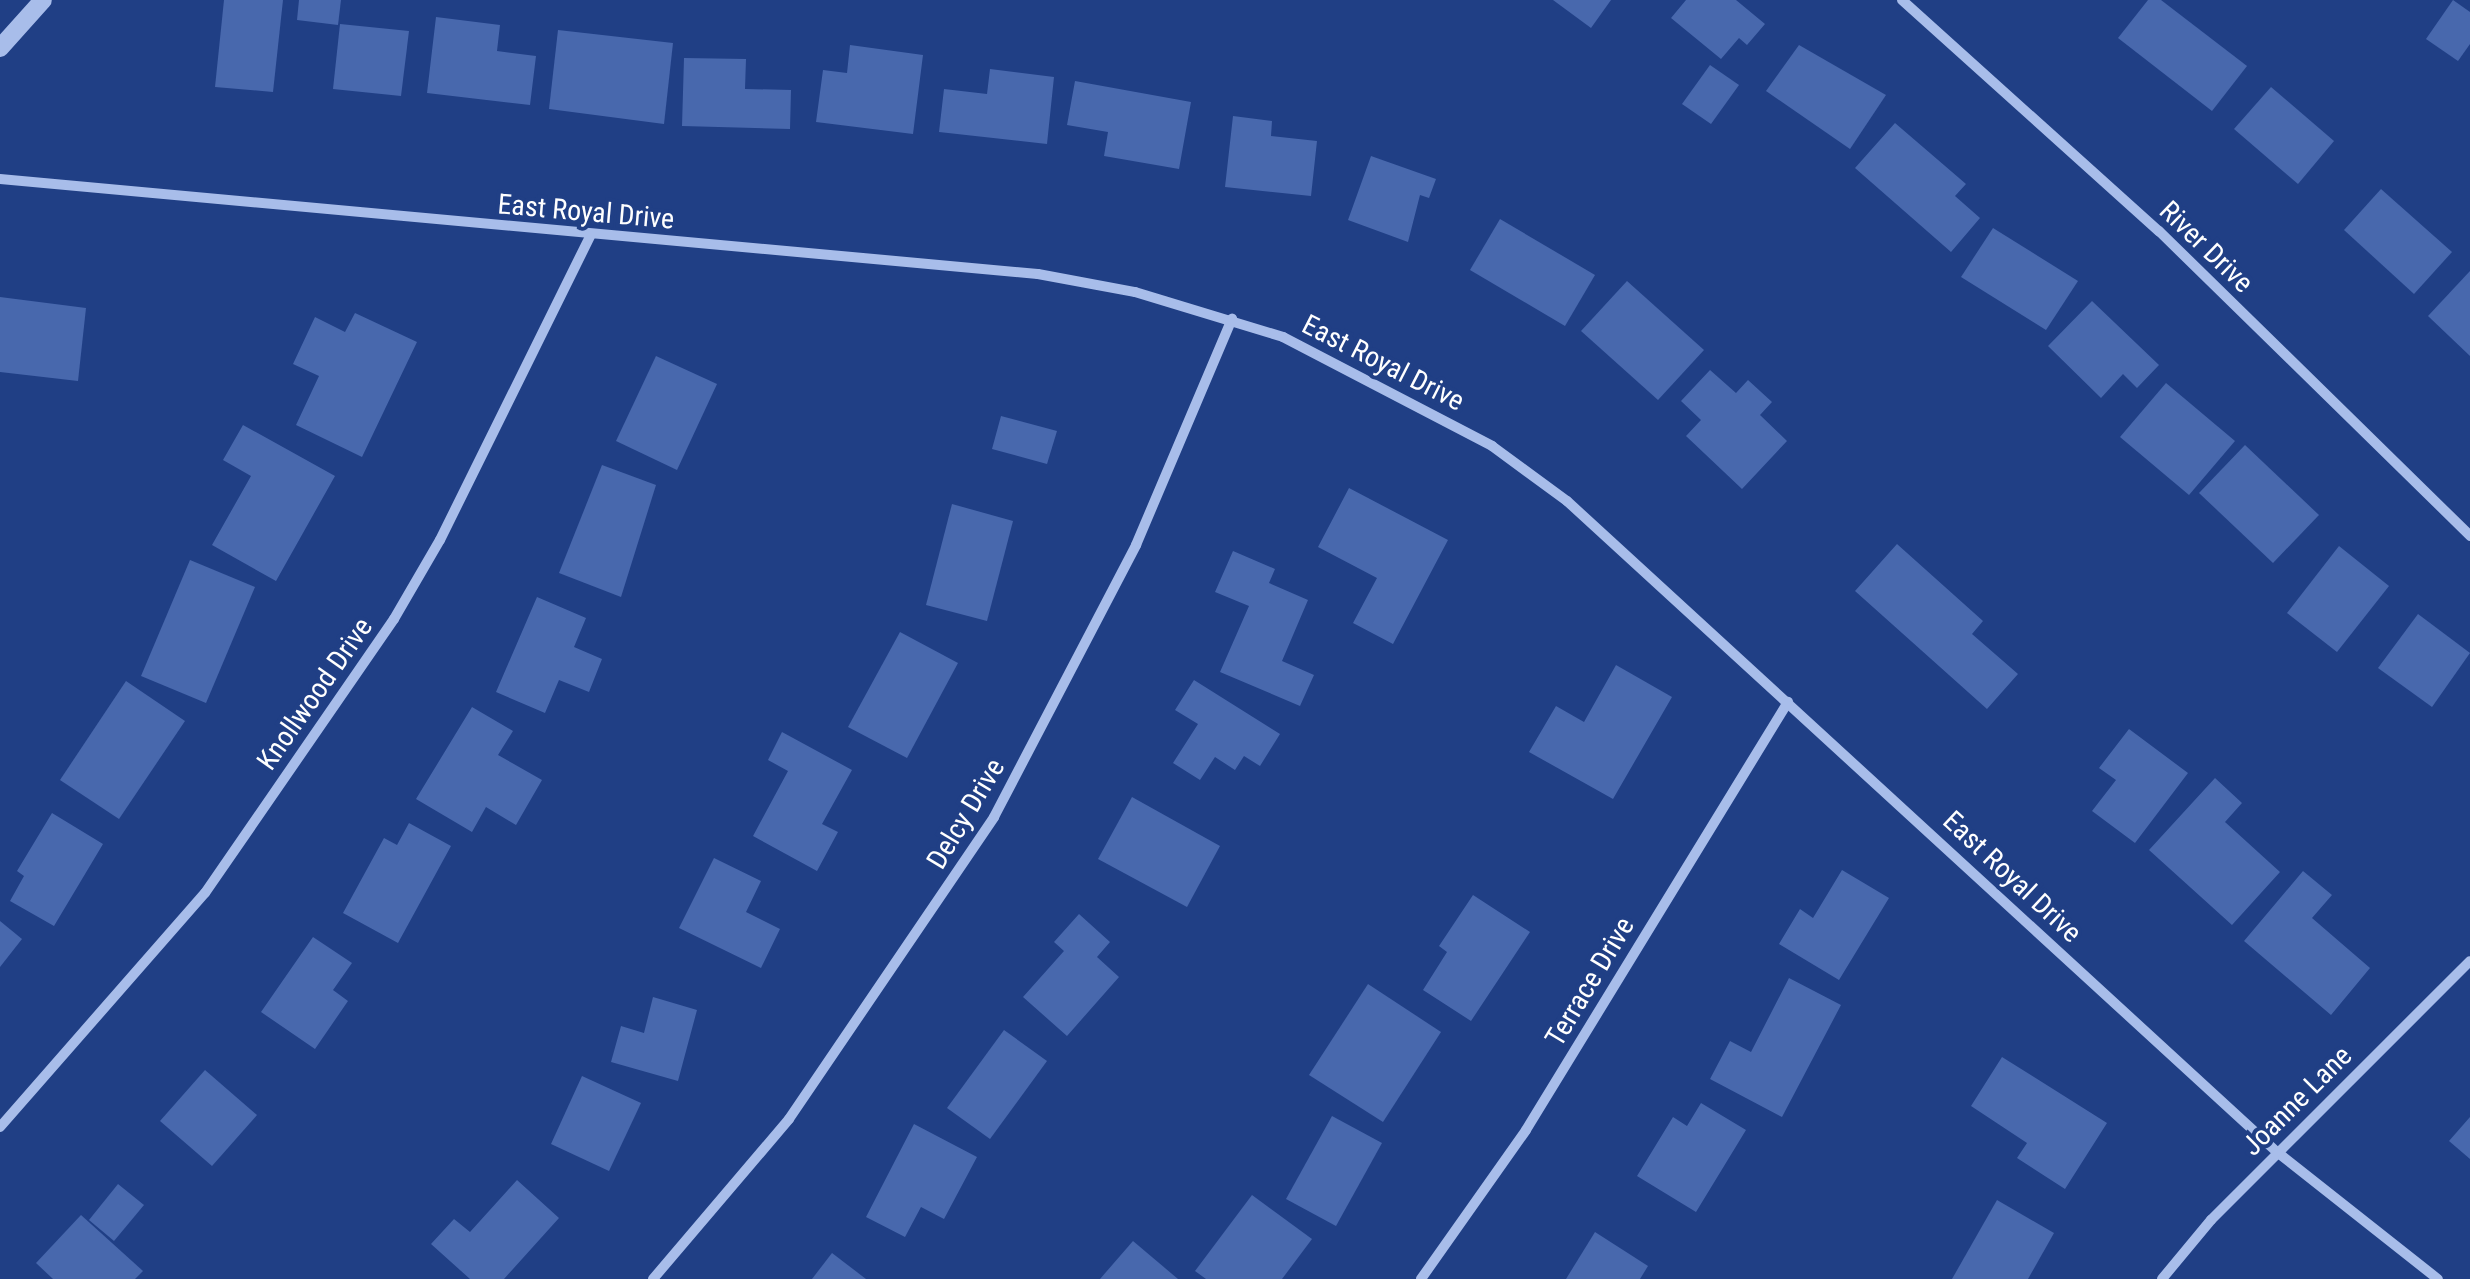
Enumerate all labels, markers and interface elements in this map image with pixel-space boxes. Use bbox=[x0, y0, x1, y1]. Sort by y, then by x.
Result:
street label: East Royal Drive bbox=[496, 188, 676, 236]
street label: River Drive bbox=[2152, 194, 2260, 300]
street label: East Royal Drive bbox=[1296, 308, 1470, 418]
street label: Knollwood Drive bbox=[250, 611, 380, 777]
street label: Delcy Drive bbox=[920, 753, 1012, 875]
street label: East Royal Drive bbox=[1936, 804, 2088, 950]
street label: Terrace Drive bbox=[1538, 911, 1642, 1053]
street label: Joanne Lane bbox=[2235, 1039, 2359, 1163]

